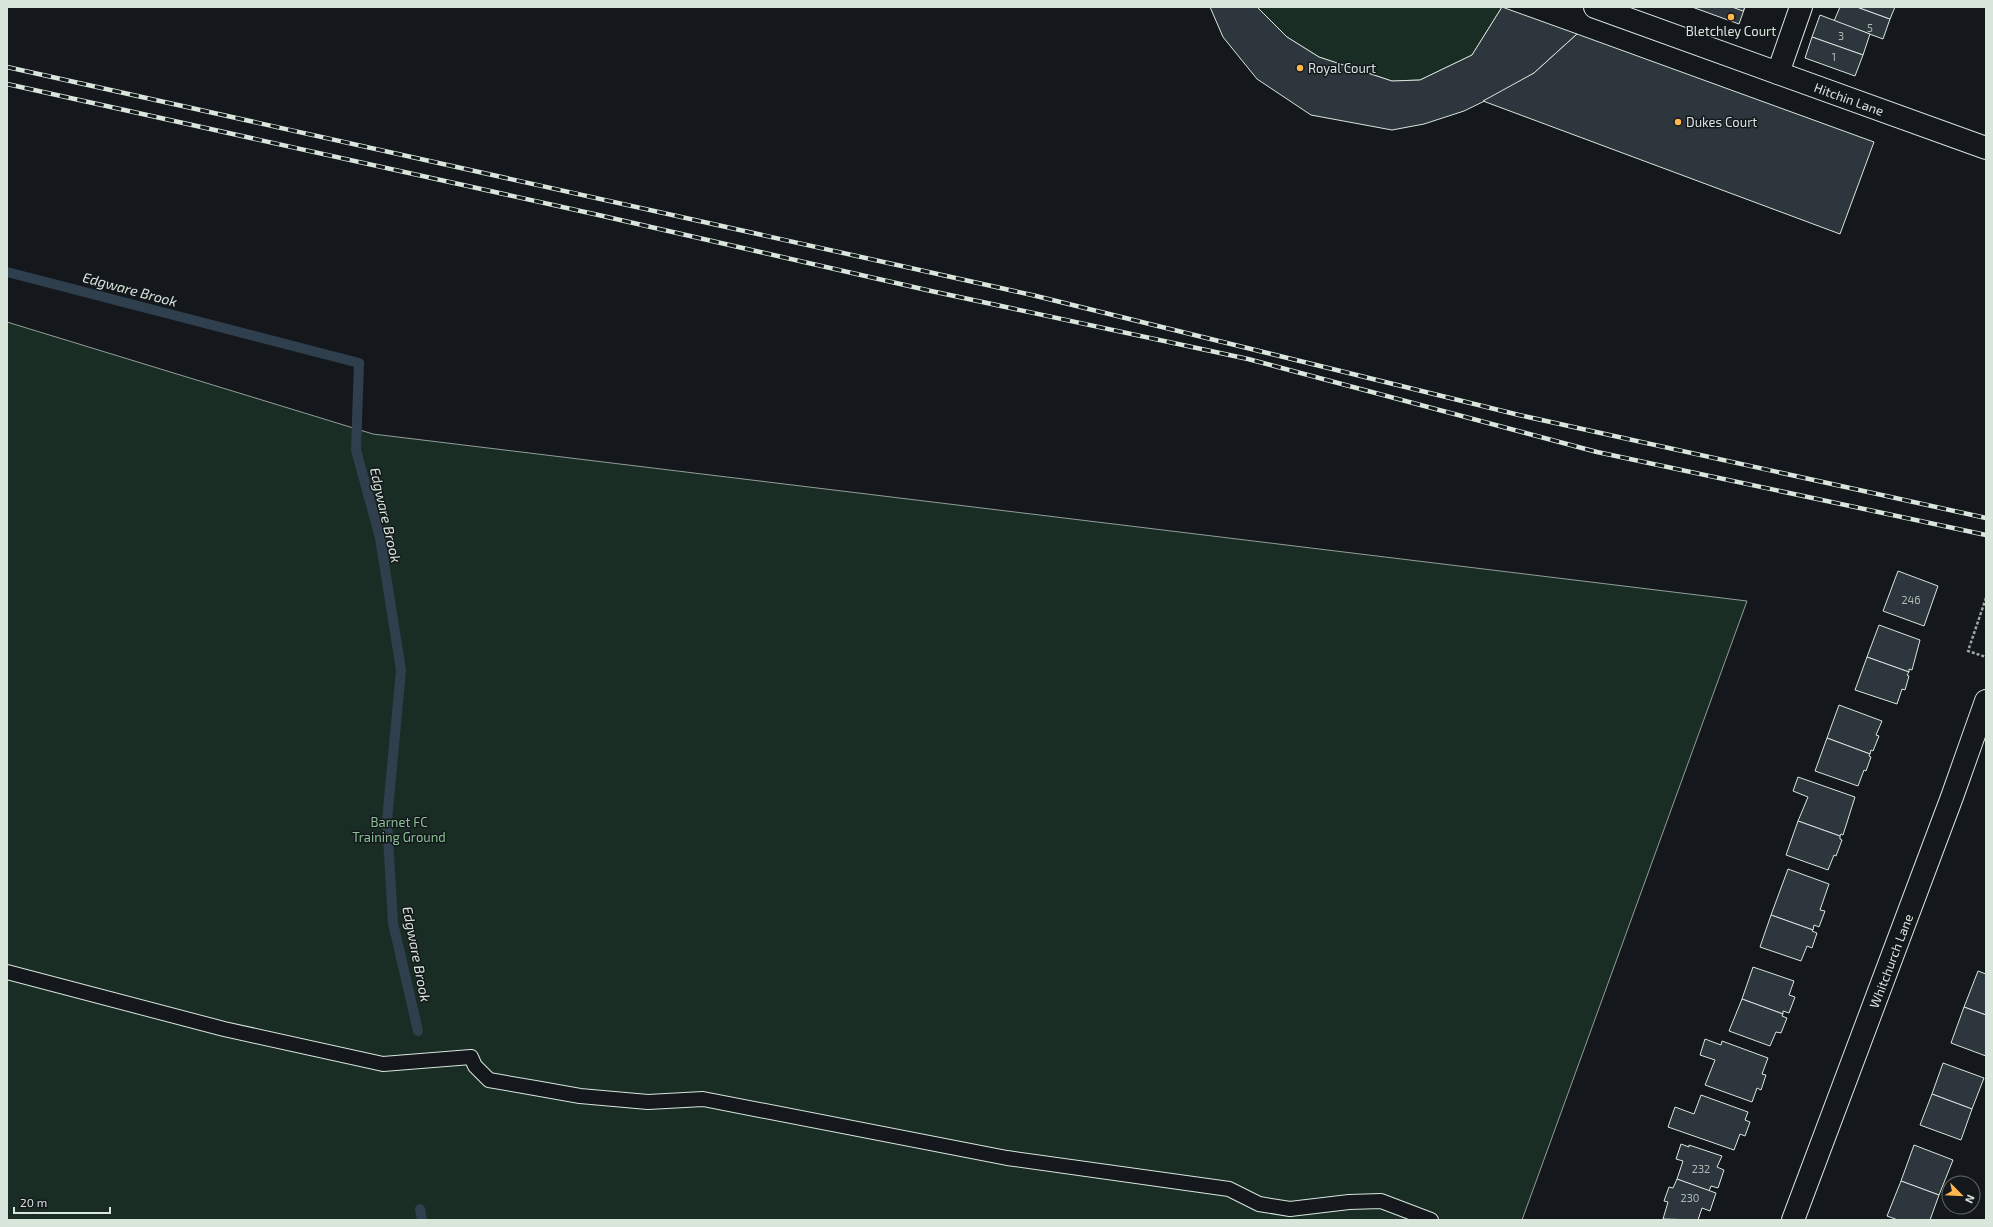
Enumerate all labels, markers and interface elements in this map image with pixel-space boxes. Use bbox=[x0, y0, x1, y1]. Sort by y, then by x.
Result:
marker: Bletchley Court bbox=[1726, 12, 1736, 22]
house number: 5 bbox=[1867, 21, 1873, 34]
place label: Bletchley Court bbox=[1686, 23, 1776, 39]
house number: 3 bbox=[1838, 29, 1844, 42]
house number: 1 bbox=[1832, 50, 1836, 63]
place label: Royal Court bbox=[1308, 60, 1376, 76]
marker: Royal Court bbox=[1295, 63, 1305, 73]
street label: Hitchin Lane bbox=[1812, 79, 1886, 119]
place label: Dukes Court bbox=[1686, 114, 1757, 130]
marker: Dukes Court bbox=[1673, 117, 1683, 127]
water label: Edgware Brook bbox=[81, 268, 179, 310]
water label: Edgware Brook bbox=[367, 466, 405, 564]
house number: 246 bbox=[1901, 593, 1921, 606]
park label: Barnet FC Training Ground bbox=[352, 814, 446, 845]
water label: Edgware Brook bbox=[399, 905, 435, 1003]
street label: Whitchurch Lane bbox=[1866, 912, 1916, 1010]
house number: 232 bbox=[1692, 1162, 1710, 1175]
north arrow bbox=[1941, 1175, 1981, 1215]
scale bar bbox=[14, 1189, 110, 1215]
house number: 230 bbox=[1681, 1191, 1699, 1204]
text: N bbox=[1963, 1193, 1978, 1206]
text: 20 m bbox=[20, 1195, 47, 1209]

